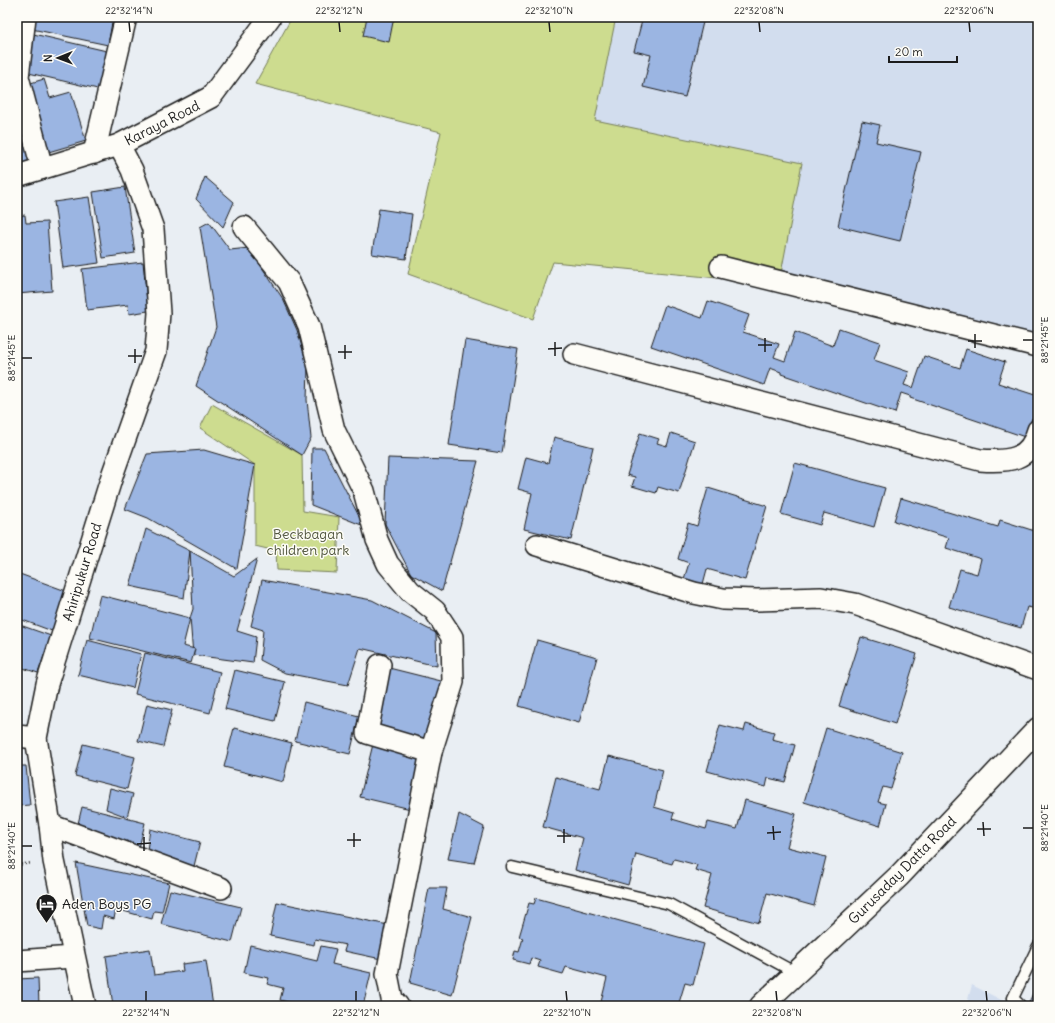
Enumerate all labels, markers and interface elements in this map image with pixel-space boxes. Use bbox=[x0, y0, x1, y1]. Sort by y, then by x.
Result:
text: 22°32'14"N bbox=[105, 4, 153, 17]
text: 22°32'12"N bbox=[315, 4, 363, 17]
text: 22°32'10"N bbox=[525, 4, 573, 17]
text: 22°32'08"N bbox=[734, 4, 784, 17]
text: 22°32'06"N bbox=[944, 4, 994, 17]
north arrow bbox=[38, 38, 78, 78]
scale bar bbox=[889, 38, 957, 64]
text: 20 m bbox=[895, 44, 923, 59]
text: N bbox=[41, 54, 55, 62]
street label: Karaya Road bbox=[121, 96, 203, 150]
text: 88°21'45"E bbox=[1038, 317, 1051, 363]
text: 88°21'45"E bbox=[5, 335, 18, 381]
street label: Ahiripukur Road bbox=[58, 520, 106, 624]
park label: Beckbagan children park bbox=[267, 525, 349, 559]
text: 88°21'40"E bbox=[1038, 804, 1051, 852]
street label: Gurusaday Datta Road bbox=[844, 812, 960, 928]
text: 88°21'40"E bbox=[5, 822, 18, 870]
hotel icon: Aden Boys PG bbox=[33, 891, 59, 924]
place label: Aden Boys PG bbox=[62, 895, 151, 913]
text: 22°32'14"N bbox=[122, 1006, 170, 1019]
text: 22°32'12"N bbox=[332, 1006, 380, 1019]
text: 22°32'10"N bbox=[543, 1006, 591, 1019]
text: 22°32'08"N bbox=[752, 1006, 802, 1019]
text: 22°32'06"N bbox=[962, 1006, 1012, 1019]

